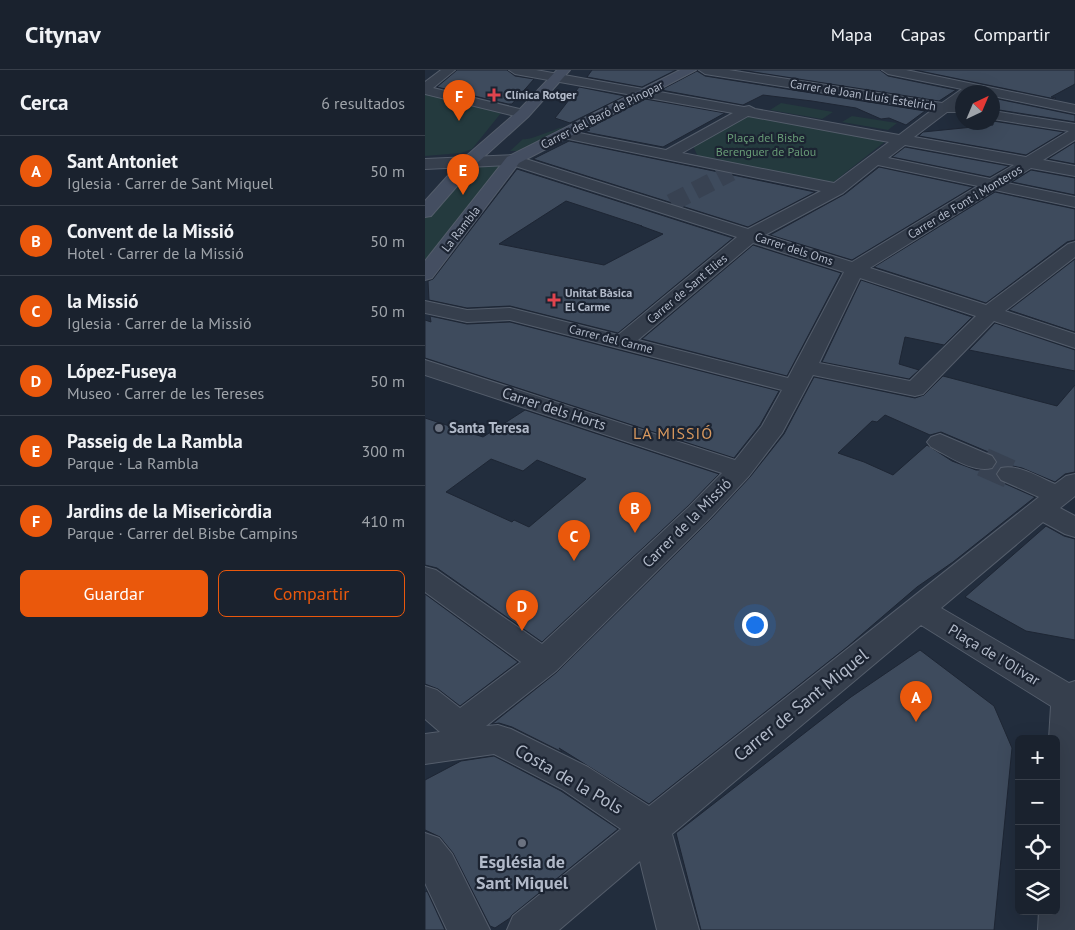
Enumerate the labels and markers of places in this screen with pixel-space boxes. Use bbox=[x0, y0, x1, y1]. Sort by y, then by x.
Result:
pin: F bbox=[443, 80, 475, 121]
place label: Clínica Rotger bbox=[505, 87, 577, 102]
marker: Clínica Rotger bbox=[487, 88, 501, 102]
pin: E bbox=[447, 154, 479, 195]
place label: Unitat Bàsica El Carme bbox=[565, 285, 632, 314]
marker: Unitat Bàsica El Carme bbox=[547, 293, 561, 307]
place label: Santa Teresa bbox=[449, 418, 529, 437]
marker: Santa Teresa bbox=[433, 422, 445, 434]
pin: B bbox=[619, 492, 651, 533]
pin: C bbox=[558, 520, 590, 561]
pin: D bbox=[506, 590, 538, 631]
pin: A bbox=[900, 681, 932, 722]
marker: Església de Sant Miquel bbox=[516, 837, 528, 849]
place label: Església de Sant Miquel bbox=[476, 850, 569, 894]

